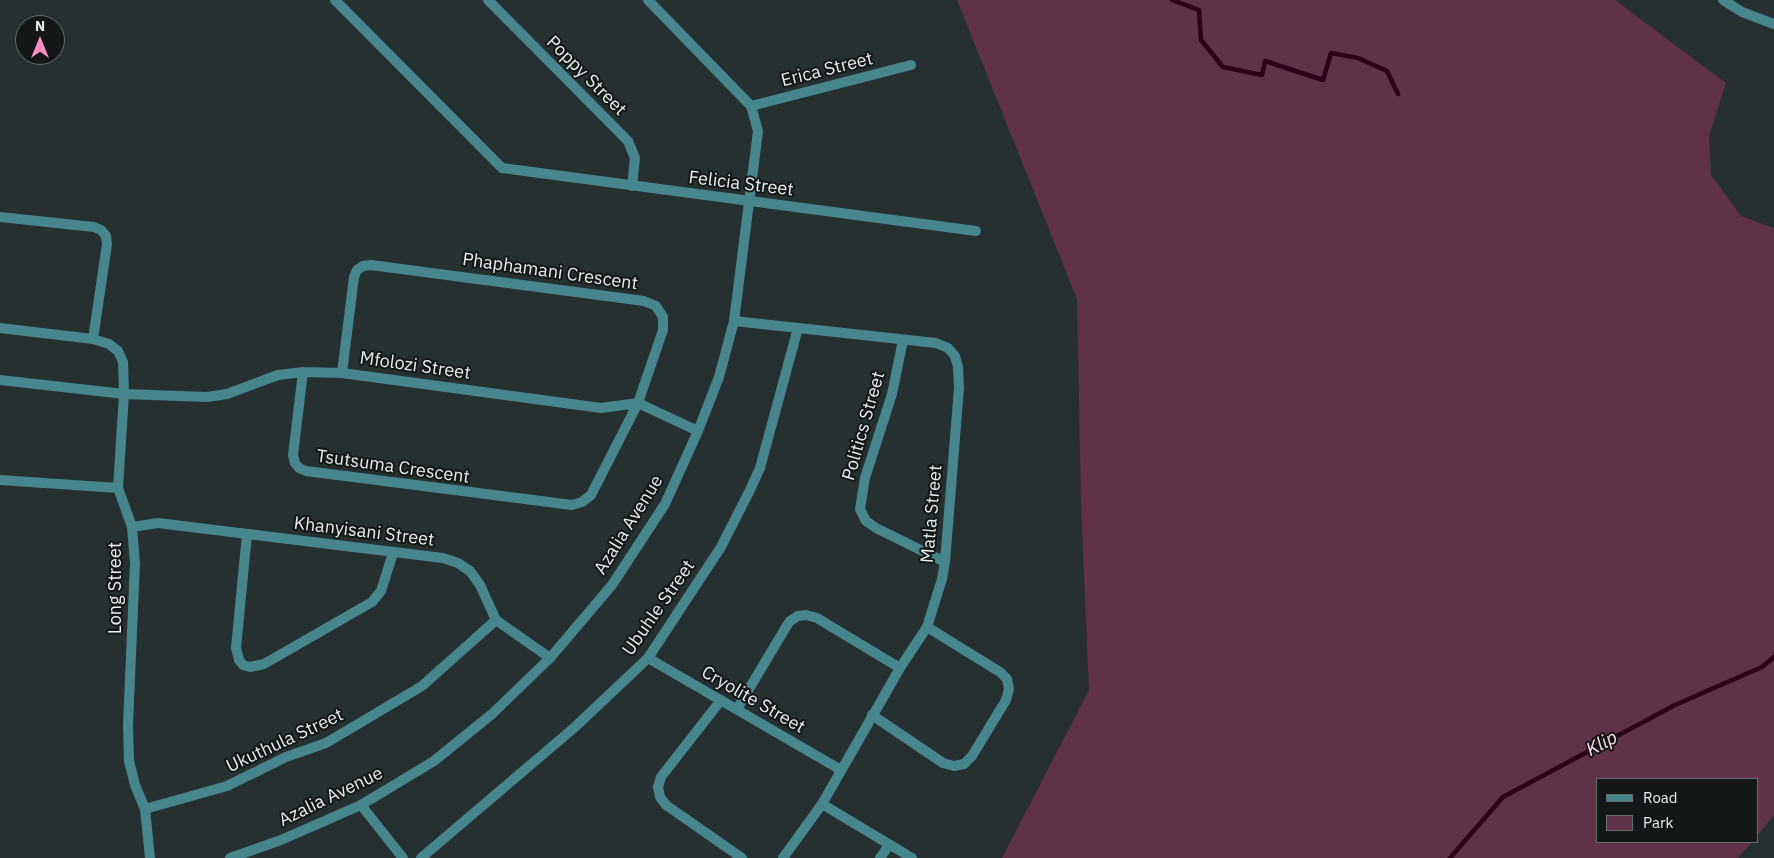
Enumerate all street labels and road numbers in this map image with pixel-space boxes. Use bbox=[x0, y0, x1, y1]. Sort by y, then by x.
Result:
street label: Poppy Street bbox=[542, 32, 630, 120]
street label: Erica Street bbox=[779, 48, 875, 92]
street label: Felicia Street bbox=[687, 167, 795, 201]
street label: Phaphamani Crescent bbox=[461, 249, 639, 295]
street label: Mfolozi Street bbox=[358, 348, 472, 384]
street label: Politics Street bbox=[838, 369, 890, 483]
street label: Tsutsuma Crescent bbox=[315, 446, 471, 488]
street label: Matla Street bbox=[917, 464, 947, 564]
street label: Azalia Avenue bbox=[590, 471, 668, 579]
street label: Khanyisani Street bbox=[292, 513, 436, 551]
street label: Long Street bbox=[105, 542, 127, 634]
street label: Ubuhle Street bbox=[618, 556, 700, 660]
street label: Cryolite Street bbox=[697, 662, 809, 738]
street label: Ukuthula Street bbox=[223, 704, 347, 778]
street label: Azalia Avenue bbox=[275, 763, 387, 831]

